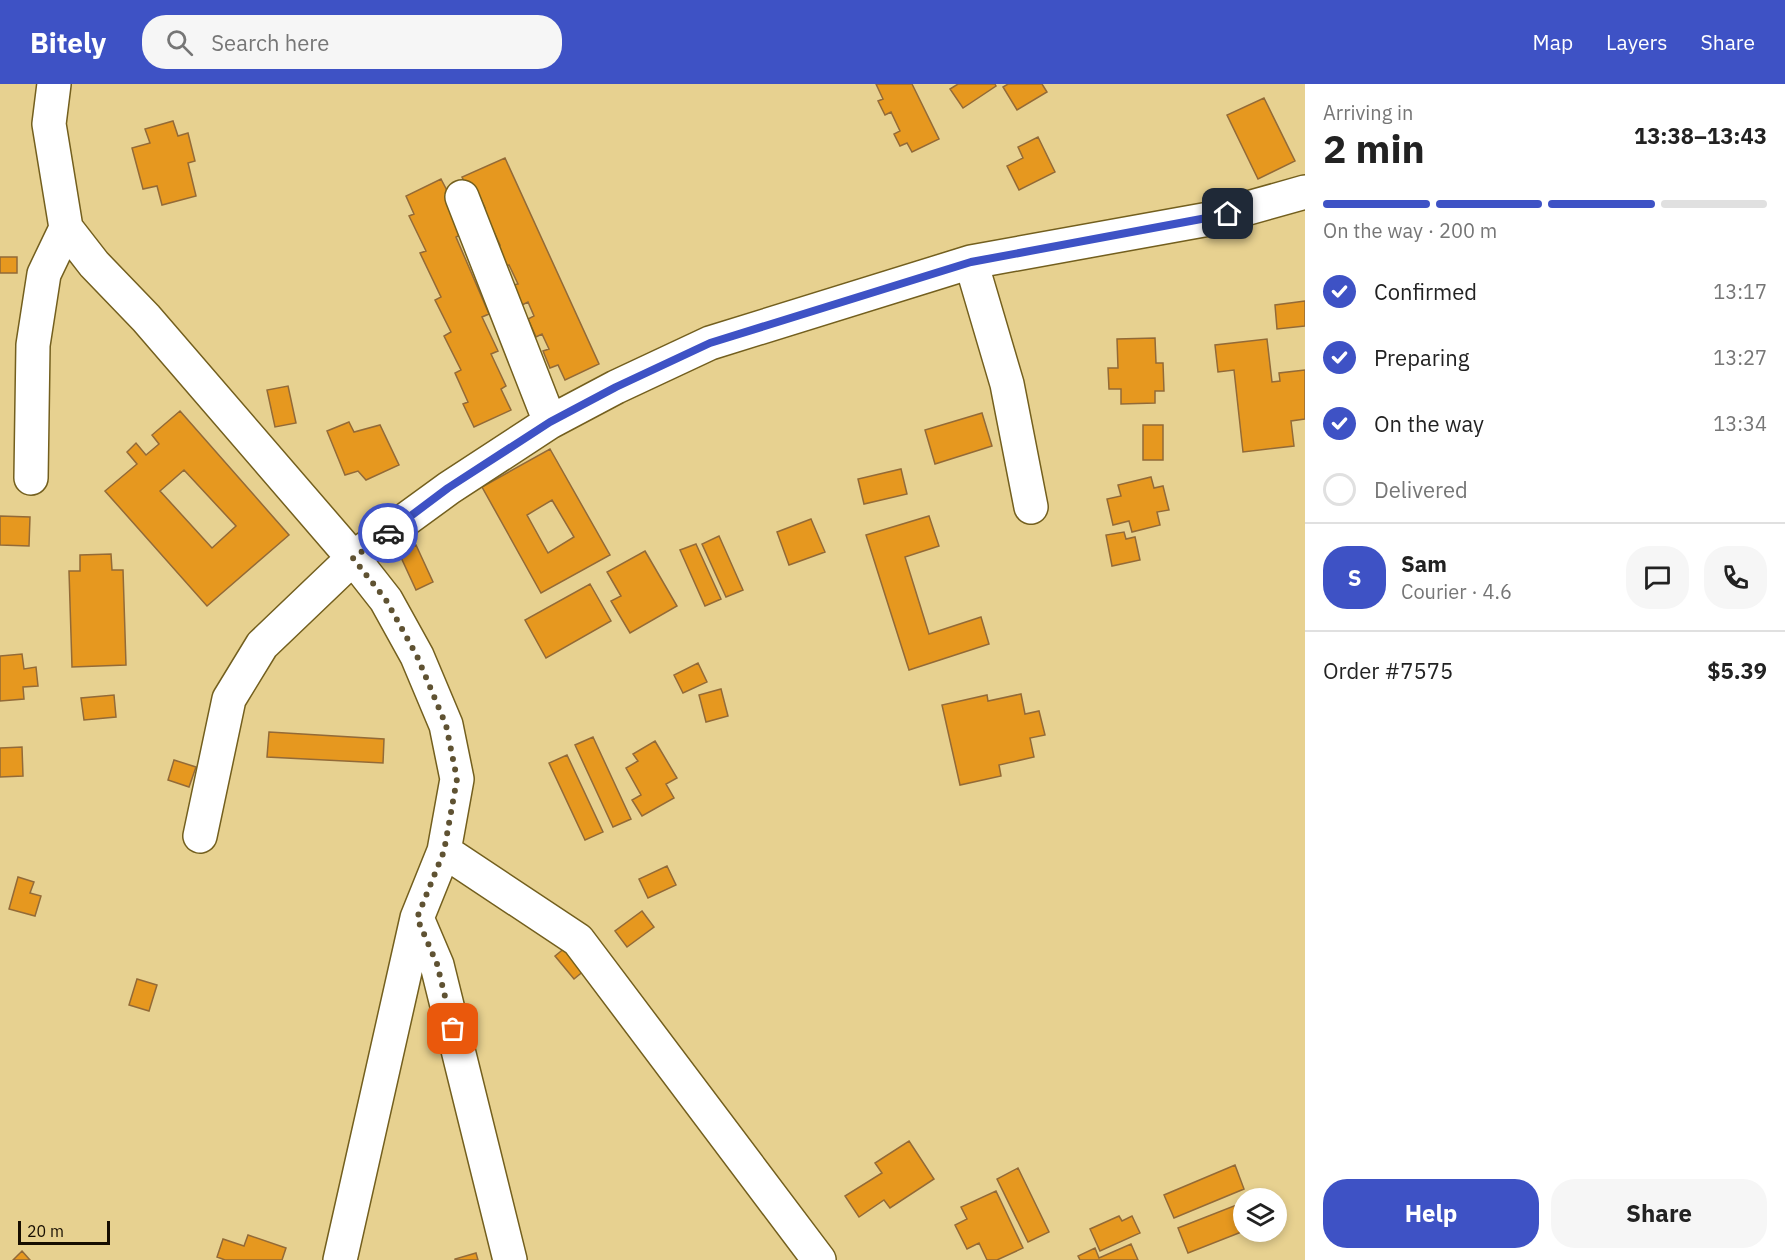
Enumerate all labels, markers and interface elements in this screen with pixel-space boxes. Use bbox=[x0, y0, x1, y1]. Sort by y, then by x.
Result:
search box bbox=[142, 15, 562, 69]
text: Bitely bbox=[30, 24, 106, 61]
icon: search bbox=[163, 26, 196, 59]
text: Search here bbox=[211, 28, 329, 57]
text: Map bbox=[1533, 28, 1573, 56]
text: Layers bbox=[1606, 28, 1668, 56]
text: Share bbox=[1701, 28, 1755, 56]
text: Arriving in bbox=[1323, 99, 1413, 126]
text: 13:38–13:43 bbox=[1634, 121, 1767, 150]
text: 2 min bbox=[1323, 123, 1425, 174]
pin bbox=[1202, 188, 1253, 239]
icon: home bbox=[1211, 197, 1244, 230]
text: On the way · 200 m bbox=[1323, 217, 1497, 244]
icon: check bbox=[1323, 275, 1356, 308]
text: Confirmed bbox=[1374, 277, 1477, 306]
text: 13:17 bbox=[1713, 278, 1767, 305]
icon: check bbox=[1323, 341, 1356, 374]
text: Preparing bbox=[1374, 343, 1469, 372]
text: 13:27 bbox=[1713, 344, 1767, 371]
icon: check bbox=[1323, 407, 1356, 440]
text: On the way bbox=[1374, 409, 1484, 438]
text: 13:34 bbox=[1713, 410, 1767, 437]
text: Delivered bbox=[1374, 475, 1468, 504]
courier bbox=[358, 503, 418, 563]
icon: car bbox=[372, 517, 405, 550]
button: chat bbox=[1626, 546, 1689, 609]
button: phone bbox=[1704, 546, 1767, 609]
text: Sam bbox=[1401, 549, 1447, 578]
text: S bbox=[1348, 563, 1361, 592]
text: Courier · 4.6 bbox=[1401, 578, 1512, 605]
text: Order #7575 bbox=[1323, 656, 1453, 685]
text: $5.39 bbox=[1707, 656, 1767, 685]
pin bbox=[427, 1003, 478, 1054]
icon: bag bbox=[436, 1012, 469, 1045]
button: Help bbox=[1323, 1179, 1539, 1248]
button: Share bbox=[1551, 1179, 1767, 1248]
map controls bbox=[1233, 1188, 1287, 1242]
button: layers bbox=[1233, 1188, 1287, 1242]
scale bar bbox=[18, 1218, 110, 1246]
text: 20 m bbox=[27, 1221, 64, 1241]

